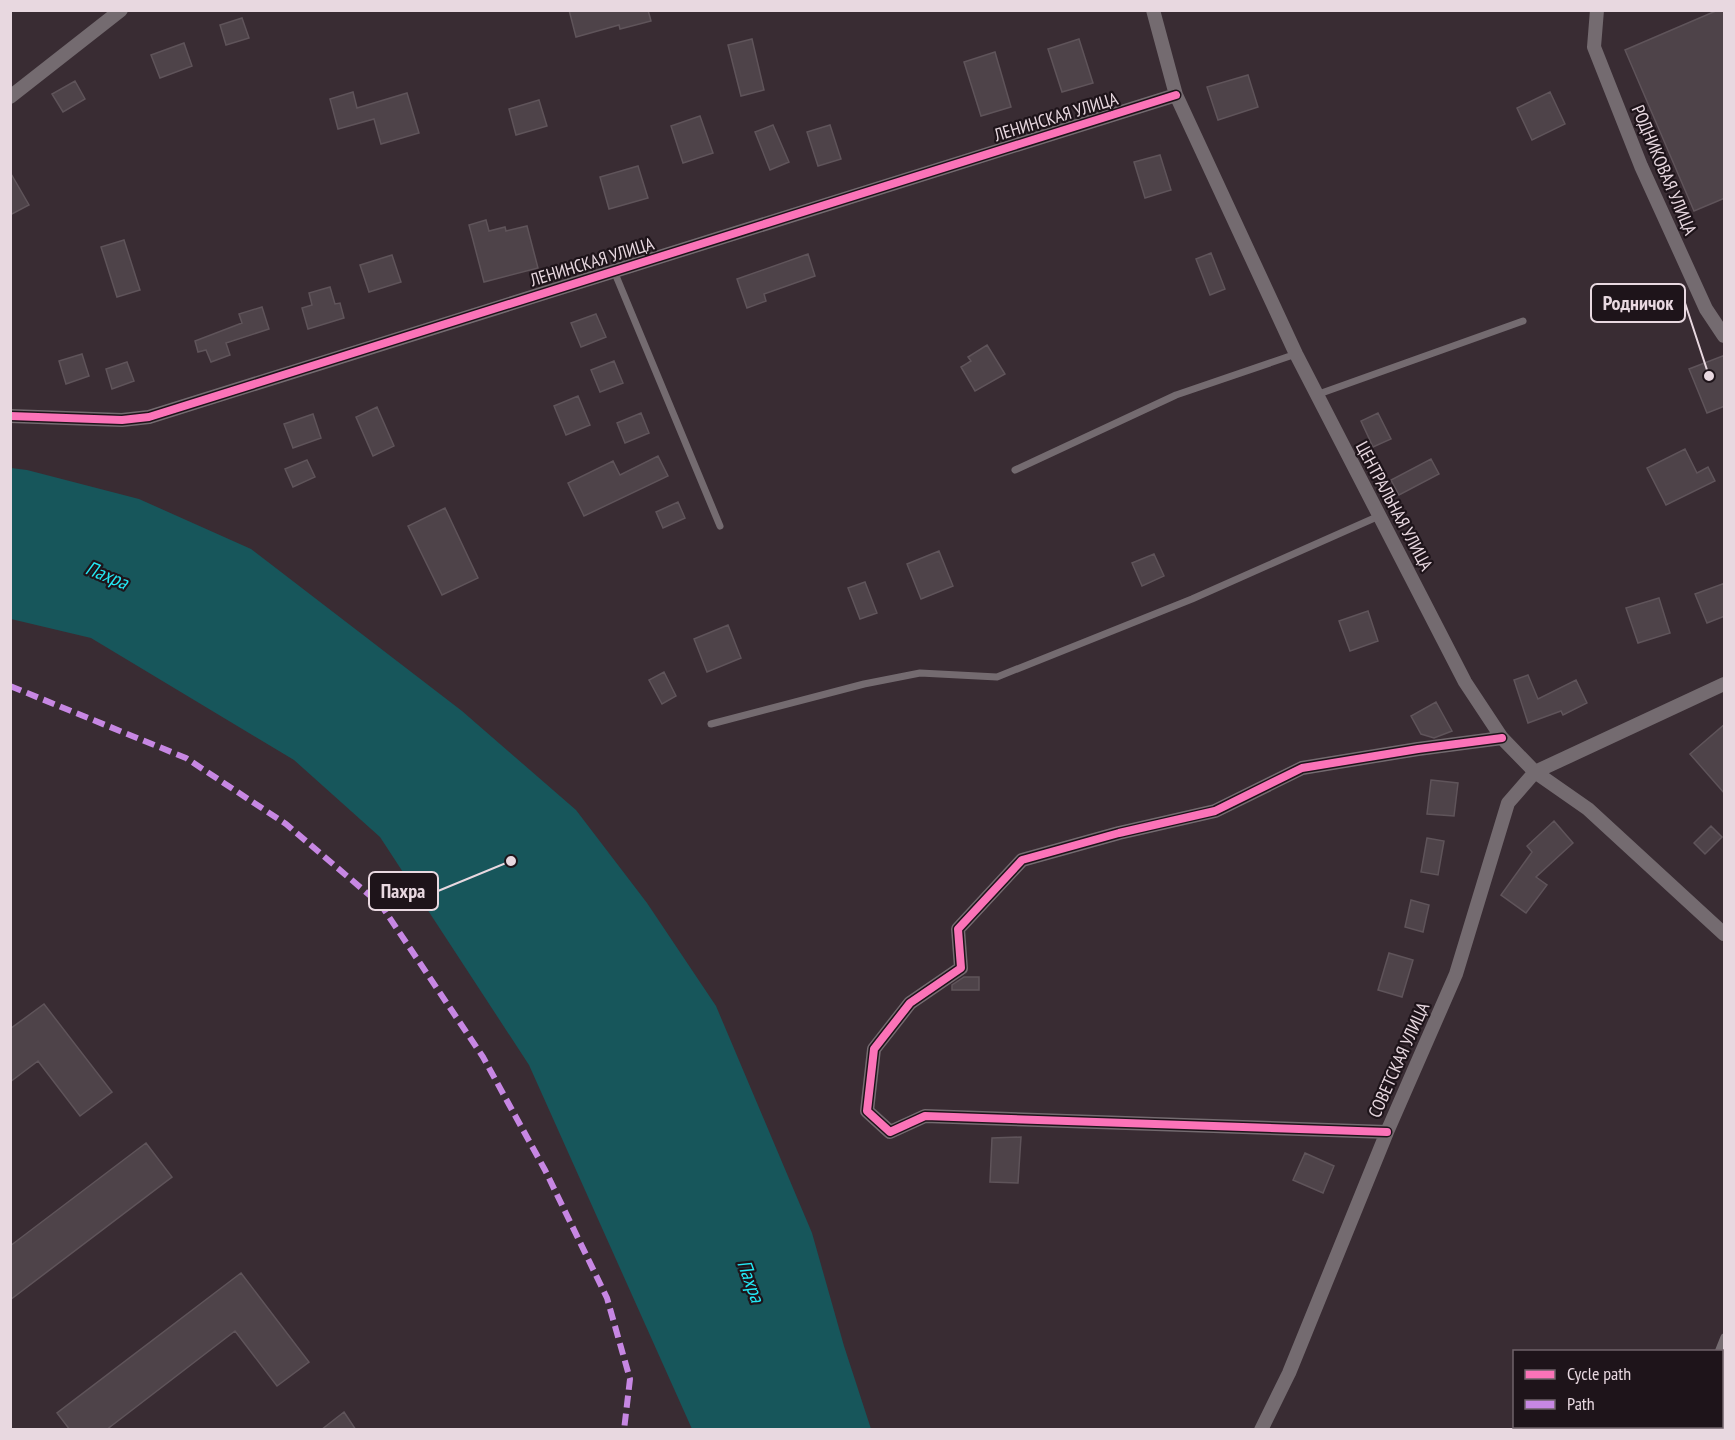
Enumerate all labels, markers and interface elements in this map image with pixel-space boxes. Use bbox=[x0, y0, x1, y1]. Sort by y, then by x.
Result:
street label: ЛЕНИНСКАЯ УЛИЦА bbox=[990, 87, 1121, 147]
street label: РОДНИКОВАЯ УЛИЦА bbox=[1627, 101, 1702, 239]
street label: ЛЕНИНСКАЯ УЛИЦА bbox=[526, 232, 657, 292]
callout: Родничок bbox=[1591, 284, 1685, 322]
text: Родничок bbox=[1603, 290, 1674, 316]
street label: ЦЕНТРАЛЬНАЯ УЛИЦА bbox=[1351, 437, 1438, 575]
water label: Пахра bbox=[82, 555, 133, 596]
callout: Пахра bbox=[369, 872, 438, 910]
text: Пахра bbox=[381, 878, 425, 904]
street label: СОВЕТСКАЯ УЛИЦА bbox=[1363, 998, 1434, 1121]
water label: Пахра bbox=[731, 1256, 771, 1307]
legend bbox=[1513, 1350, 1723, 1428]
text: Cycle path bbox=[1567, 1362, 1631, 1385]
text: Path bbox=[1567, 1392, 1595, 1415]

